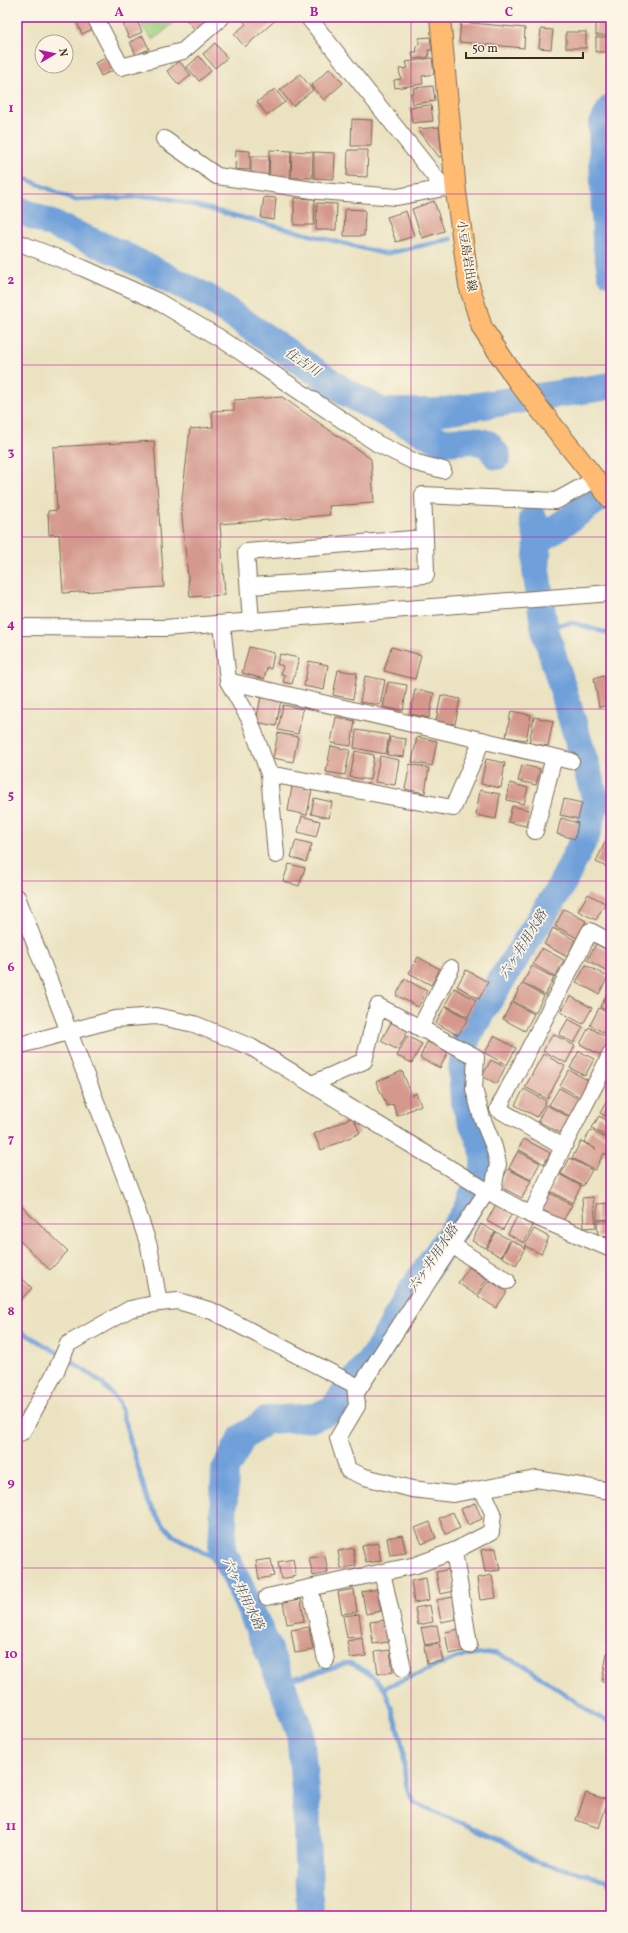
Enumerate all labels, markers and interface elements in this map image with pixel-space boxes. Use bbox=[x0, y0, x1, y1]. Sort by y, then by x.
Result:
text: A bbox=[114, 4, 124, 22]
text: B bbox=[310, 4, 319, 22]
text: C bbox=[505, 4, 513, 22]
north arrow bbox=[34, 34, 74, 74]
scale bar bbox=[466, 34, 583, 60]
text: 50 m bbox=[472, 41, 498, 57]
text: N bbox=[54, 48, 70, 58]
text: 1 bbox=[8, 100, 14, 118]
street label: 小豆島岩出線 bbox=[452, 219, 480, 293]
text: 2 bbox=[8, 272, 15, 290]
water label: 住吉川 bbox=[281, 345, 325, 382]
text: 3 bbox=[8, 444, 15, 462]
text: 4 bbox=[7, 616, 15, 634]
text: 5 bbox=[8, 787, 14, 805]
water label: 六ヶ井用水路 bbox=[496, 906, 553, 983]
text: 6 bbox=[7, 959, 15, 977]
text: 7 bbox=[8, 1131, 14, 1149]
water label: 六ヶ井用水路 bbox=[405, 1221, 464, 1296]
text: 8 bbox=[7, 1303, 15, 1321]
text: 9 bbox=[7, 1474, 15, 1492]
water label: 六ヶ井用水路 bbox=[217, 1555, 268, 1634]
text: 10 bbox=[4, 1646, 18, 1664]
text: 11 bbox=[6, 1818, 16, 1836]

